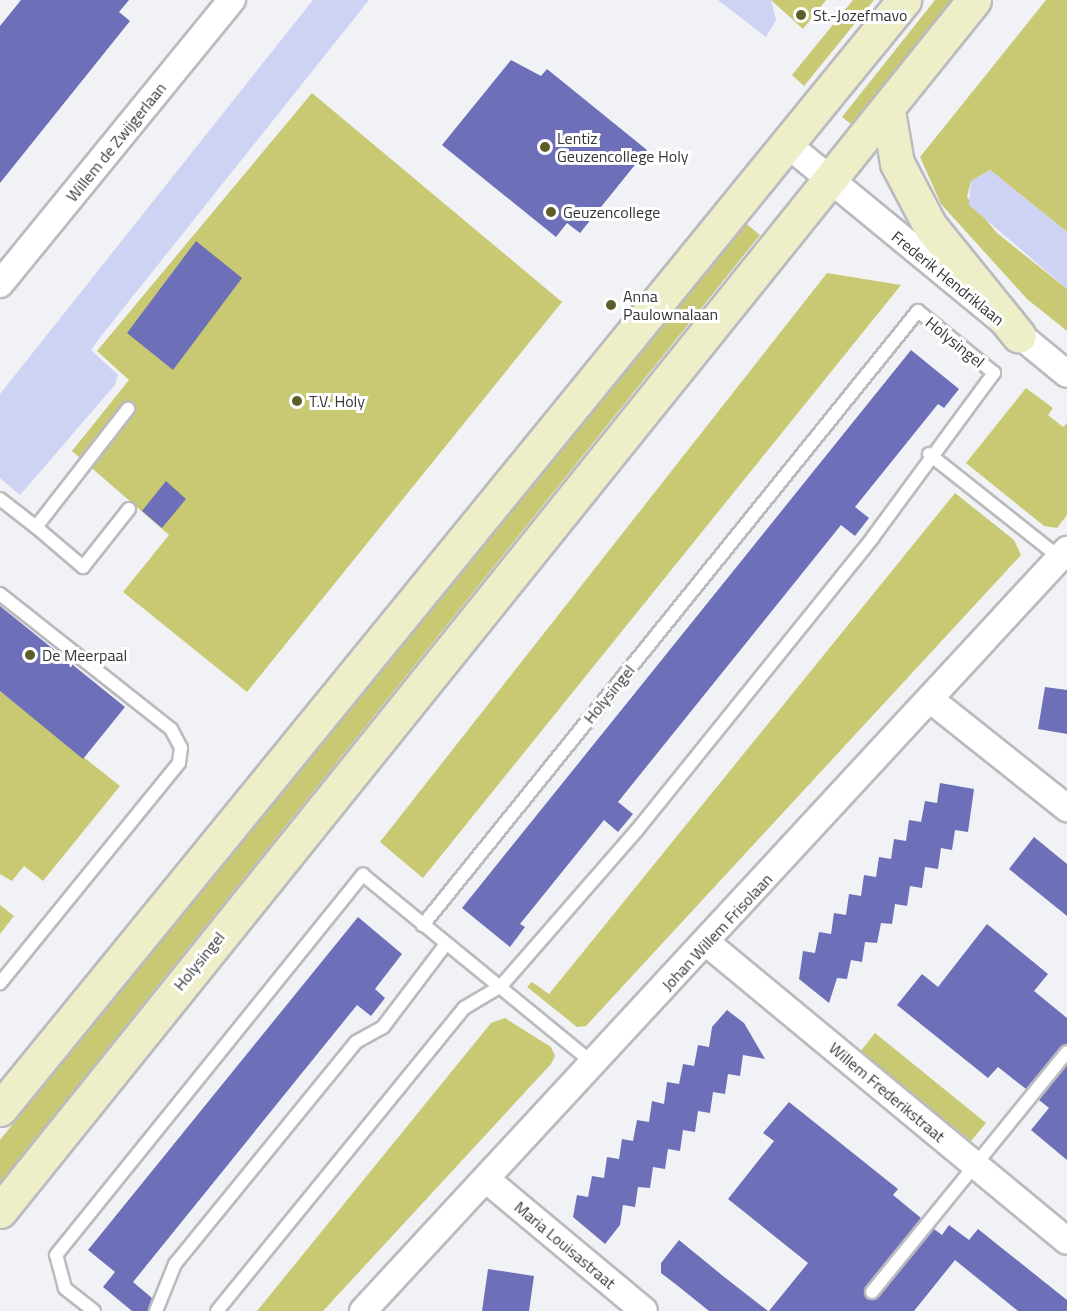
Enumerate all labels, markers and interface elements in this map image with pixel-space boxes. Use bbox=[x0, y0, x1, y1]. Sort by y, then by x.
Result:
place label: St.-Jozefmavo bbox=[813, 5, 907, 25]
marker: St.-Jozefmavo bbox=[794, 8, 808, 22]
street label: Willem de Zwijgerlaan bbox=[62, 79, 170, 205]
place label: Lentiz Geuzencollege Holy bbox=[557, 128, 689, 166]
marker: Lentiz Geuzencollege Holy bbox=[538, 140, 552, 154]
place label: Geuzencollege bbox=[563, 202, 660, 222]
marker: Geuzencollege bbox=[544, 205, 558, 219]
street label: Frederik Hendriklaan bbox=[888, 227, 1008, 329]
place label: Anna Paulownalaan bbox=[623, 286, 718, 324]
marker: Anna Paulownalaan bbox=[604, 298, 618, 312]
street label: Holysingel bbox=[922, 313, 988, 371]
place label: T.V. Holy bbox=[309, 391, 365, 411]
marker: T.V. Holy bbox=[290, 394, 304, 408]
place label: De Meerpaal bbox=[42, 645, 127, 665]
marker: De Meerpaal bbox=[23, 648, 37, 662]
street label: Holysingel bbox=[580, 661, 638, 727]
street label: Johan Willem Frisolaan bbox=[658, 869, 776, 995]
street label: Holysingel bbox=[170, 928, 228, 994]
street label: Willem Frederikstraat bbox=[825, 1038, 949, 1146]
street label: Maria Louisastraat bbox=[511, 1197, 619, 1293]

